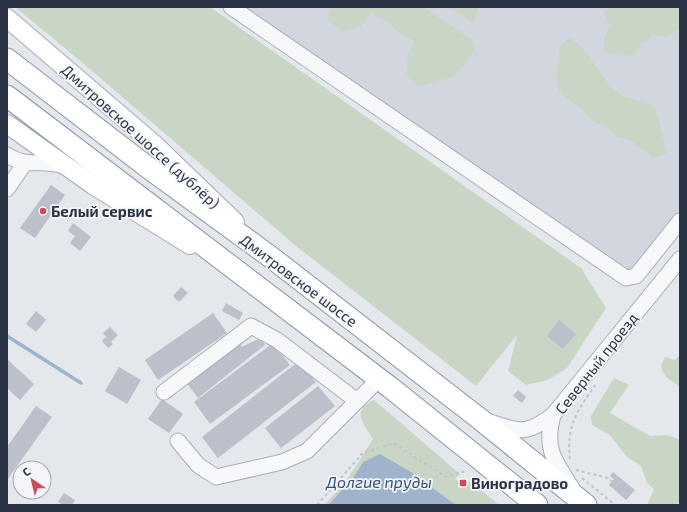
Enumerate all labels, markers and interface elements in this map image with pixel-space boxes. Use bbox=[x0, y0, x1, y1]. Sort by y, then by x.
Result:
street label: Дмитровское шоссе (дублёр) bbox=[58, 60, 224, 213]
place label: Белый сервис bbox=[51, 202, 153, 220]
marker: Белый сервис bbox=[38, 206, 48, 216]
street label: Дмитровское шоссе bbox=[237, 230, 361, 330]
street label: Северный проезд bbox=[551, 309, 641, 417]
north arrow bbox=[12, 460, 52, 500]
text: С bbox=[20, 464, 33, 479]
water label: Долгие пруды bbox=[325, 472, 432, 491]
place label: Виноградово bbox=[471, 474, 568, 492]
marker: Виноградово bbox=[458, 478, 468, 488]

